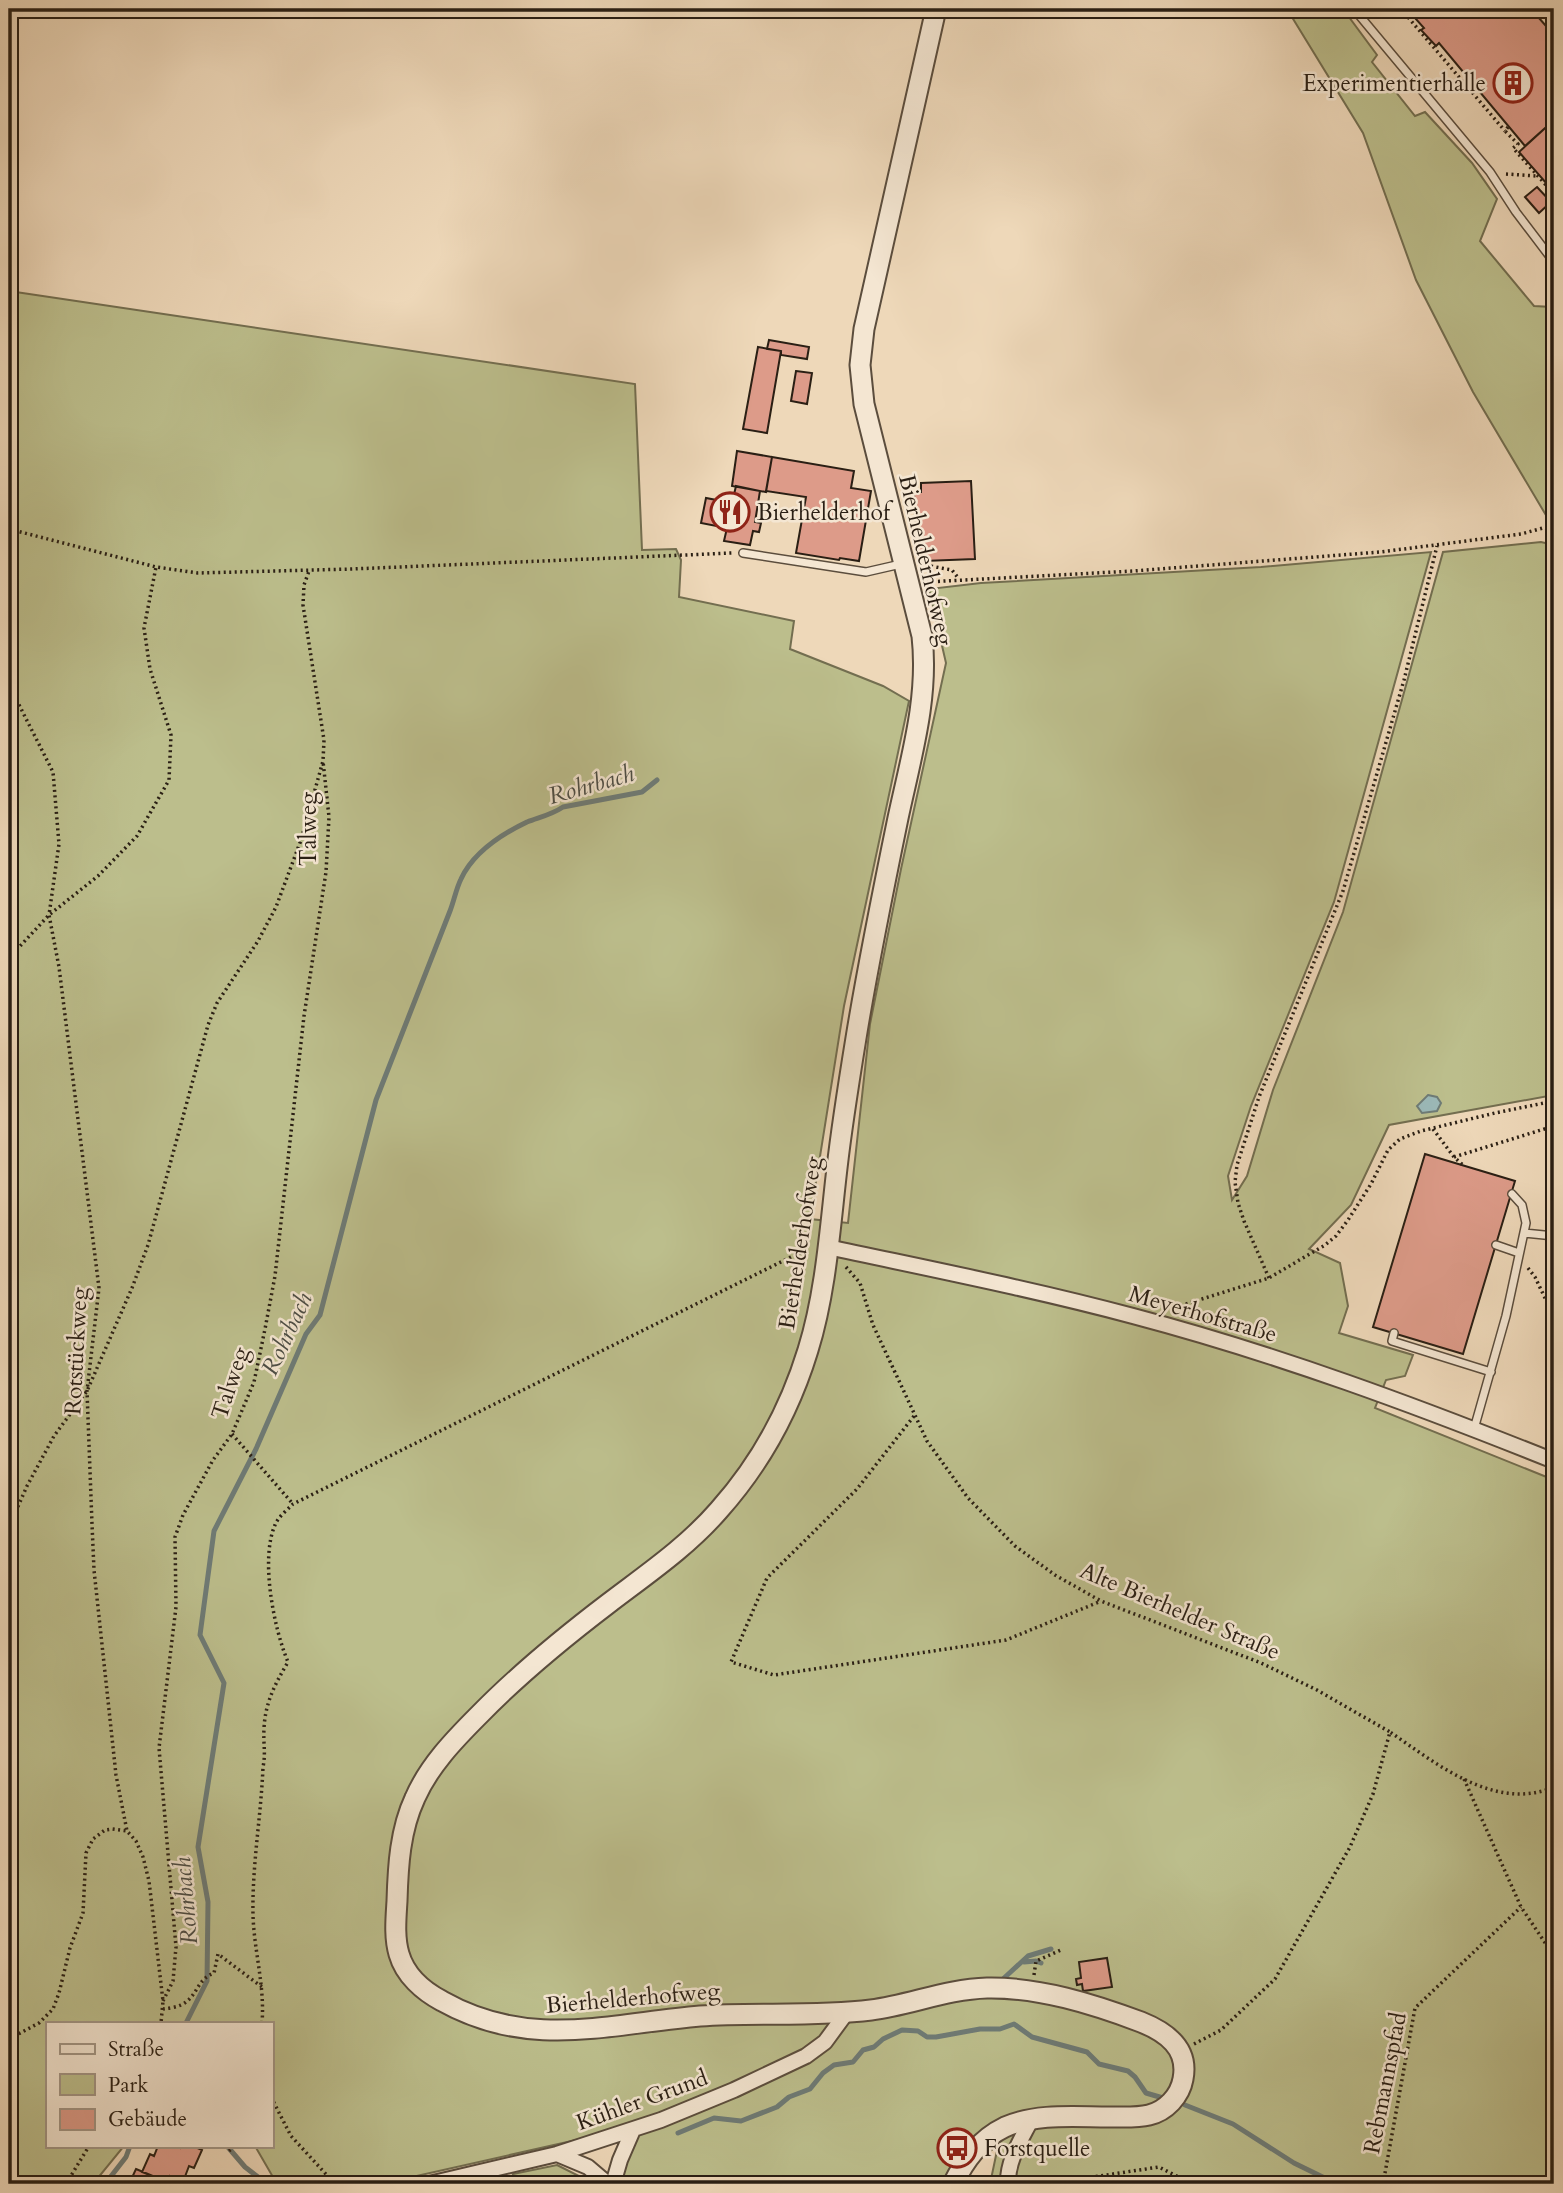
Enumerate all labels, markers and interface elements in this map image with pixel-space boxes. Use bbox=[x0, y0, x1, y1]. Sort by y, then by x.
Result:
building icon: Experimentierhalle bbox=[1492, 62, 1534, 104]
place label: Experimentierhalle bbox=[1303, 68, 1486, 99]
street label: Bierhelderhofweg bbox=[891, 471, 961, 649]
restaurant icon: Bierhelderhof bbox=[709, 491, 751, 533]
place label: Bierhelderhof bbox=[757, 497, 894, 528]
water label: Rohrbach bbox=[544, 757, 638, 813]
street label: Talweg bbox=[293, 792, 324, 866]
street label: Bierhelderhofweg bbox=[771, 1154, 829, 1332]
street label: Meyerhofstraße bbox=[1125, 1278, 1281, 1350]
street label: Rotstückweg bbox=[57, 1286, 95, 1416]
water label: Rohrbach bbox=[254, 1287, 321, 1381]
street label: Talweg bbox=[204, 1343, 256, 1423]
street label: Alte Bierhelder Straße bbox=[1075, 1555, 1285, 1667]
water label: Rohrbach bbox=[166, 1855, 206, 1946]
street label: Bierhelderhofweg bbox=[545, 1975, 722, 2021]
street label: Rebmannspfad bbox=[1356, 2009, 1414, 2156]
legend bbox=[46, 2022, 273, 2148]
text: Straße bbox=[108, 2035, 164, 2064]
street label: Kühler Grund bbox=[572, 2062, 713, 2138]
text: Park bbox=[108, 2071, 149, 2100]
text: Gebäude bbox=[108, 2105, 187, 2134]
bus stop icon: Forstquelle bbox=[936, 2127, 978, 2169]
place label: Forstquelle bbox=[984, 2133, 1090, 2164]

